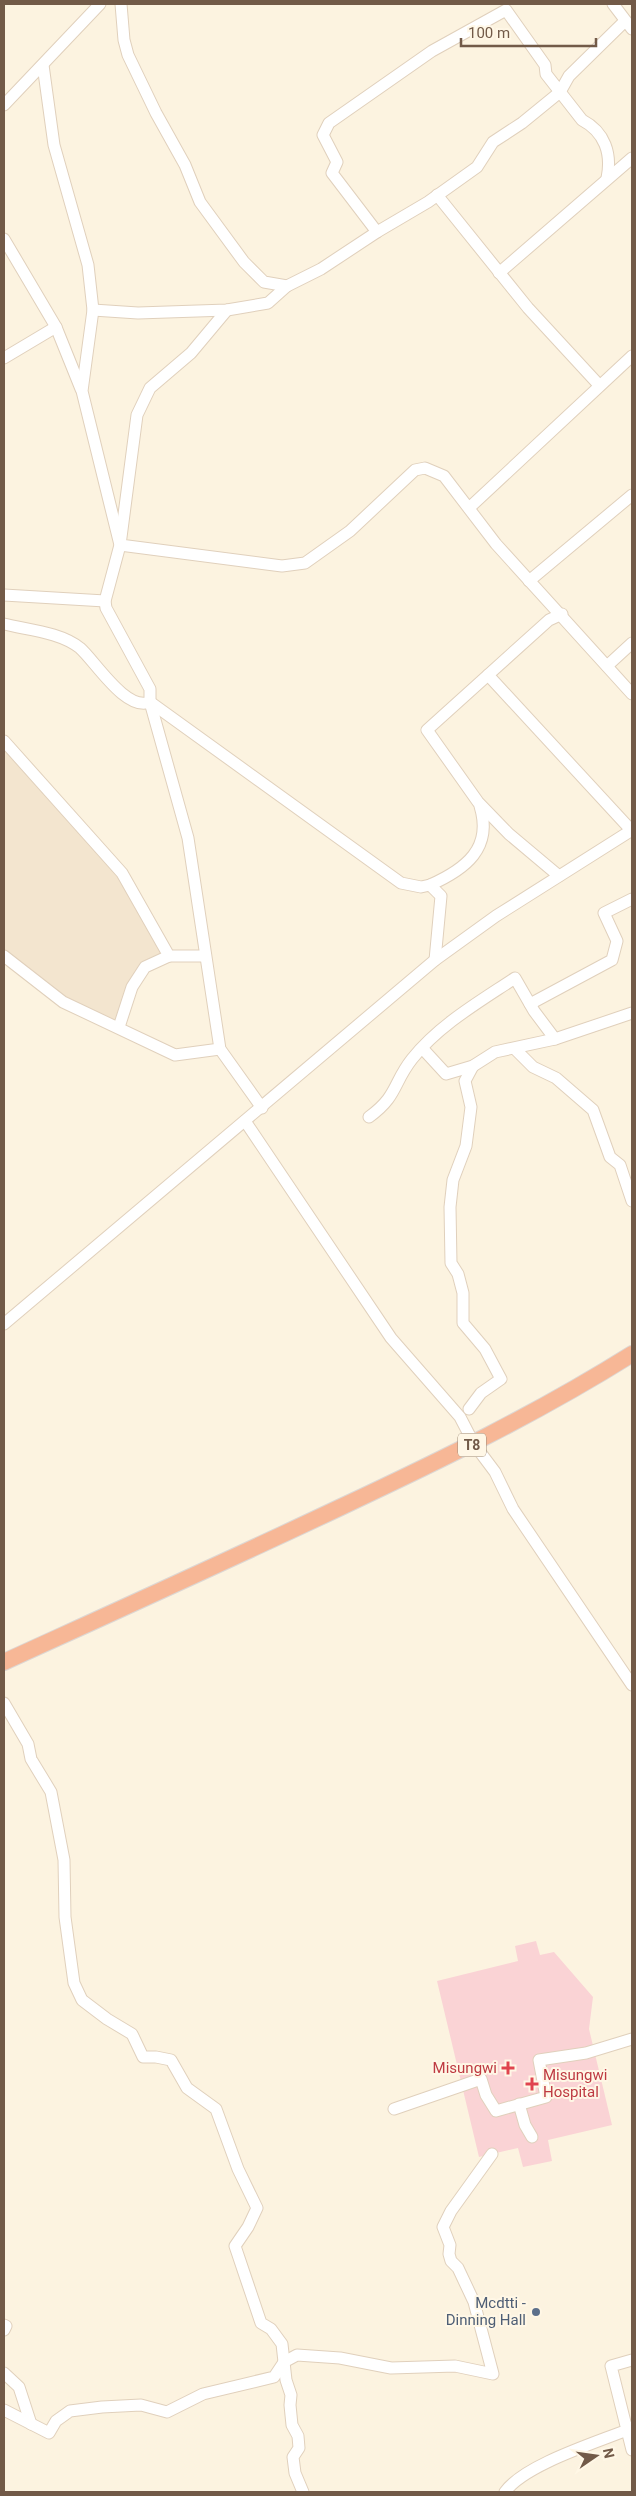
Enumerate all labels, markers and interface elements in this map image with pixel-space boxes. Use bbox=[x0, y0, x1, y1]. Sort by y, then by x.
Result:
scale bar bbox=[461, 15, 596, 47]
text: 100 m bbox=[468, 24, 510, 42]
road number: T8 bbox=[458, 1434, 486, 1456]
place label: Misungwi bbox=[433, 2059, 497, 2077]
marker: Misungwi bbox=[501, 2061, 515, 2075]
place label: Misungwi Hospital bbox=[543, 2066, 607, 2101]
marker: Misungwi Hospital bbox=[525, 2077, 539, 2091]
place label: Mcdtti - Dinning Hall bbox=[446, 2294, 526, 2329]
marker: Mcdtti - Dinning Hall bbox=[530, 2306, 542, 2318]
north arrow bbox=[571, 2431, 621, 2481]
text: N bbox=[600, 2446, 618, 2460]

